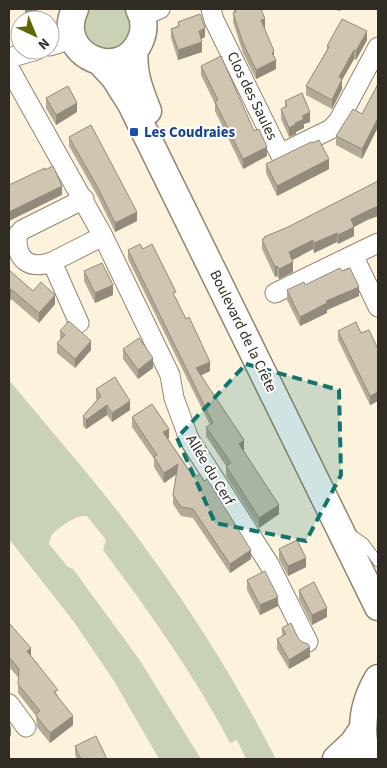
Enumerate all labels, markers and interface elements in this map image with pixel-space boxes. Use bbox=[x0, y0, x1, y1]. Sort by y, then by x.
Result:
north arrow bbox=[10, 10, 60, 60]
text: N bbox=[33, 33, 54, 54]
street label: Clos des Saules bbox=[221, 48, 283, 144]
place label: Les Coudraies bbox=[144, 122, 236, 143]
marker: Les Coudraies bbox=[128, 126, 140, 138]
street label: Boulevard de la Crête bbox=[204, 266, 282, 396]
street label: Allée du Cerf bbox=[181, 431, 240, 510]

